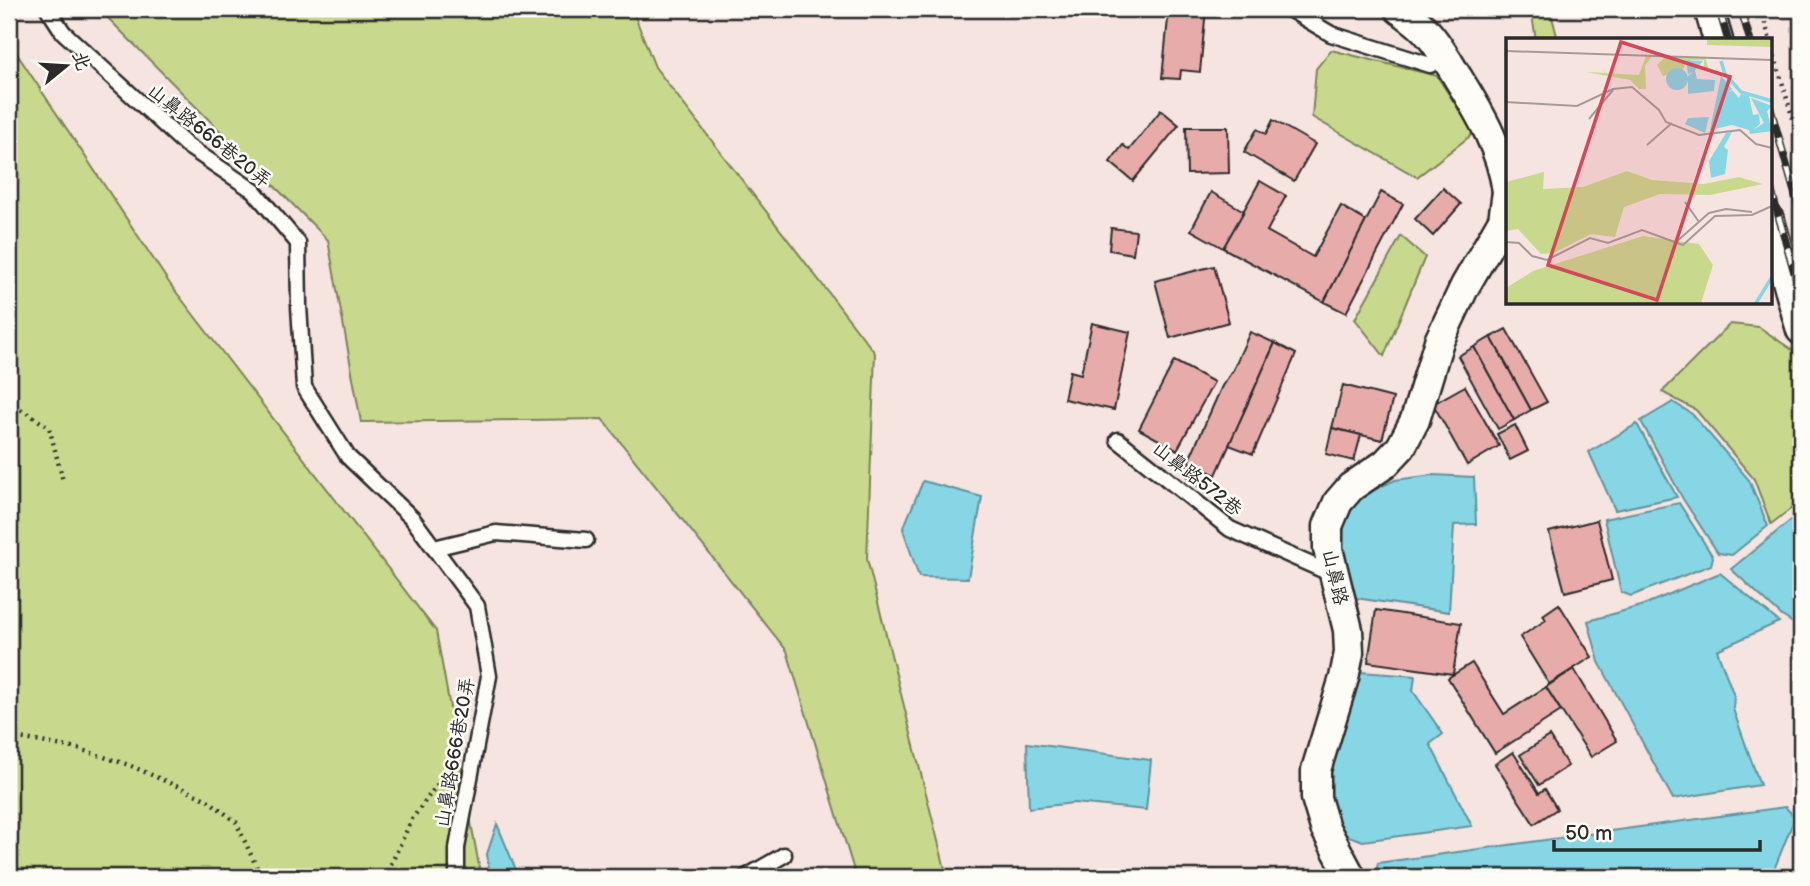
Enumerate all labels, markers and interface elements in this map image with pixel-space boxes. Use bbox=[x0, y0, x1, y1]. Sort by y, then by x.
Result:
north arrow bbox=[32, 32, 102, 102]
inset map bbox=[1506, 38, 1772, 304]
text: 北 bbox=[67, 49, 95, 74]
street label: 山鼻路666巷20弄 bbox=[143, 79, 275, 193]
street label: 山鼻路572巷 bbox=[1148, 437, 1246, 521]
street label: 山鼻路 bbox=[1317, 547, 1352, 608]
street label: 山鼻路666巷20弄 bbox=[431, 675, 480, 829]
scale bar bbox=[1554, 809, 1761, 853]
text: 50 m bbox=[1565, 821, 1612, 846]

